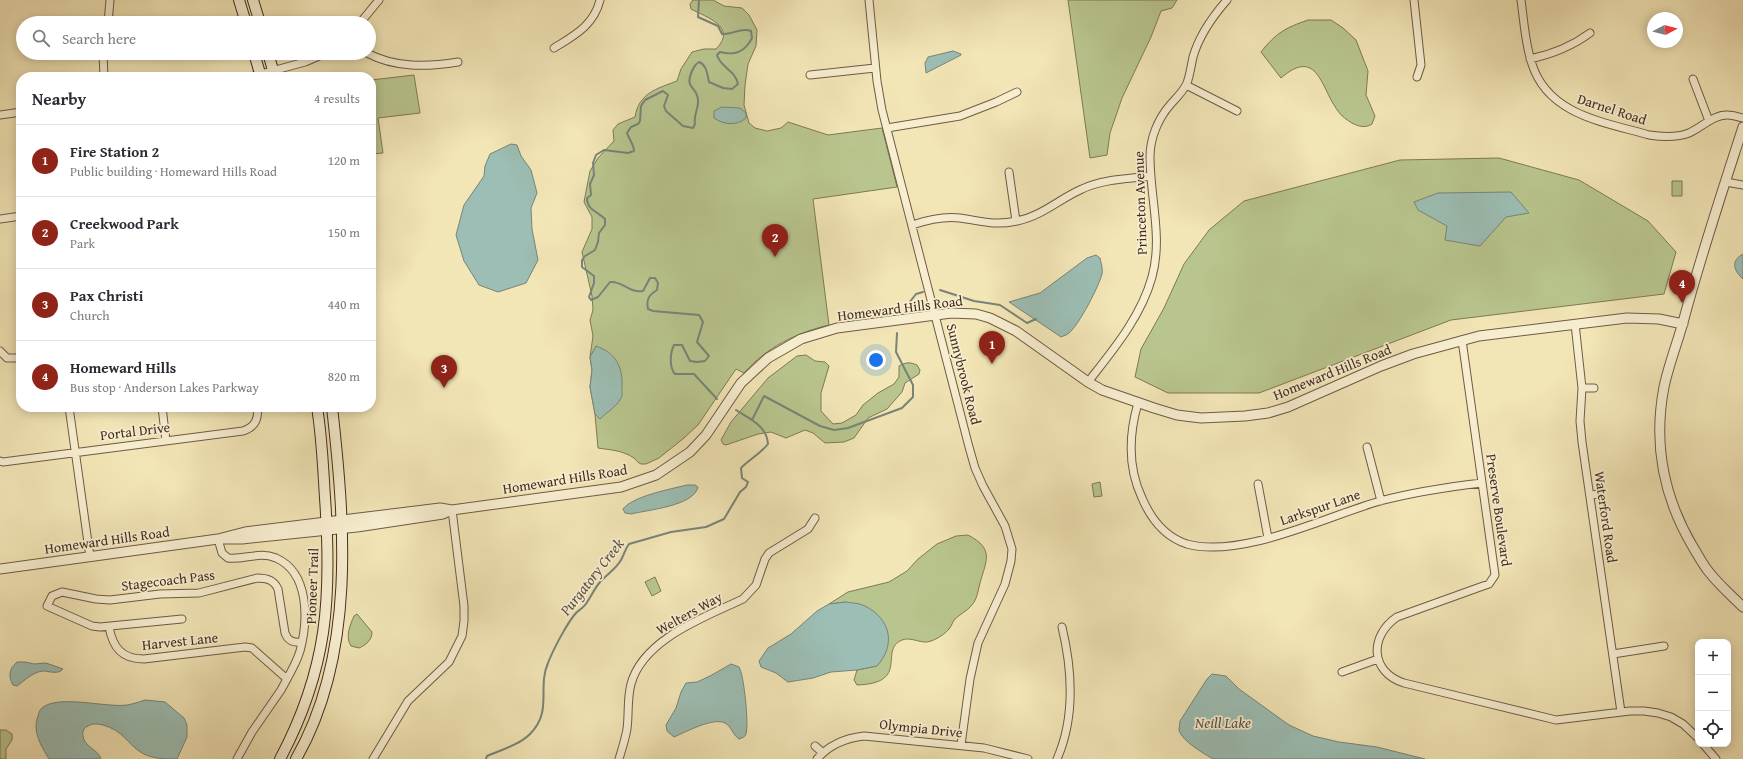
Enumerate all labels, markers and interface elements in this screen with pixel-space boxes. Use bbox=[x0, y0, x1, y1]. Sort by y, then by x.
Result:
north arrow bbox=[1647, 12, 1683, 48]
search box bbox=[16, 16, 376, 60]
icon: search bbox=[30, 27, 52, 49]
text: Search here bbox=[62, 28, 136, 49]
text: Nearby bbox=[32, 86, 86, 111]
street label: Darnel Road bbox=[1575, 88, 1650, 130]
text: 4 results bbox=[314, 89, 360, 108]
text: Fire Station 2 bbox=[70, 141, 159, 162]
street label: Princeton Avenue bbox=[1128, 150, 1152, 255]
text: 1 bbox=[42, 151, 48, 170]
text: 120 m bbox=[328, 151, 360, 170]
text: Public building · Homeward Hills Road bbox=[70, 162, 277, 181]
text: Creekwood Park bbox=[70, 213, 179, 234]
text: 2 bbox=[42, 223, 48, 242]
text: 150 m bbox=[328, 223, 360, 242]
pin: 2 bbox=[762, 224, 788, 257]
text: Park bbox=[70, 234, 95, 253]
pin: 4 bbox=[1669, 270, 1695, 303]
text: Pax Christi bbox=[70, 285, 143, 306]
street label: Homeward Hills Road bbox=[836, 290, 964, 326]
text: 3 bbox=[42, 295, 48, 314]
text: 440 m bbox=[328, 295, 360, 314]
text: Church bbox=[70, 306, 109, 325]
street label: Sunnybrook Road bbox=[942, 321, 986, 427]
pin: 1 bbox=[979, 331, 1005, 364]
street label: Homeward Hills Road bbox=[1270, 339, 1395, 405]
your location bbox=[866, 350, 886, 370]
pin: 3 bbox=[431, 355, 457, 388]
text: Homeward Hills bbox=[70, 357, 176, 378]
text: 4 bbox=[42, 367, 48, 386]
text: 820 m bbox=[328, 367, 360, 386]
text: Bus stop · Anderson Lakes Parkway bbox=[70, 378, 259, 397]
street label: Portal Drive bbox=[99, 417, 172, 445]
street label: Preserve Boulevard bbox=[1481, 452, 1517, 568]
street label: Homeward Hills Road bbox=[501, 459, 629, 499]
street label: Waterford Road bbox=[1590, 470, 1622, 565]
street label: Larkspur Lane bbox=[1277, 484, 1363, 530]
street label: Homeward Hills Road bbox=[43, 521, 171, 559]
water label: Purgatory Creek bbox=[554, 534, 628, 620]
street label: Pioneer Trail bbox=[301, 547, 323, 625]
street label: Stagecoach Pass bbox=[120, 564, 216, 596]
street label: Welters Way bbox=[652, 587, 726, 639]
street label: Harvest Lane bbox=[141, 627, 219, 655]
map controls bbox=[1695, 639, 1731, 747]
button: + bbox=[1695, 639, 1731, 675]
button: − bbox=[1695, 675, 1731, 711]
button: locate bbox=[1695, 711, 1731, 747]
water label: Neill Lake bbox=[1195, 712, 1251, 733]
street label: Olympia Drive bbox=[878, 714, 964, 742]

